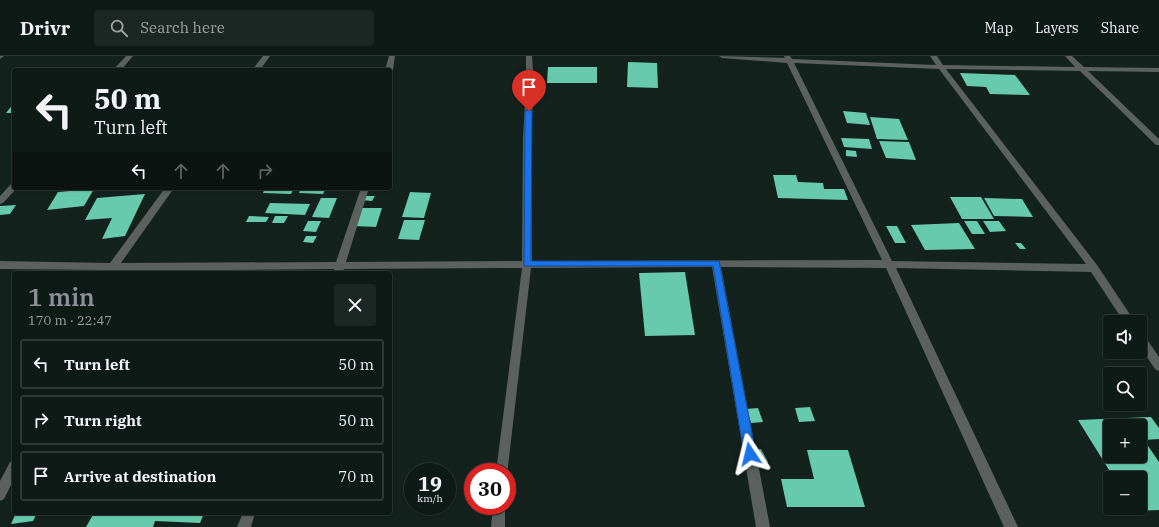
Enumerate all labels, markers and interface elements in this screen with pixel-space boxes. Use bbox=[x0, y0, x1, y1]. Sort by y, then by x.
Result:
search box bbox=[94, 10, 374, 46]
text: Drivr bbox=[20, 16, 70, 40]
icon: search bbox=[108, 17, 130, 39]
text: Search here bbox=[140, 18, 225, 37]
text: Map bbox=[985, 19, 1013, 37]
text: Layers bbox=[1035, 19, 1079, 37]
text: Share bbox=[1101, 19, 1139, 37]
pin bbox=[512, 70, 546, 111]
icon: arrive bbox=[518, 76, 540, 98]
text: 50 m bbox=[94, 80, 161, 117]
icon: left bbox=[28, 84, 80, 136]
text: Turn left bbox=[94, 116, 168, 139]
icon: left bbox=[128, 160, 150, 182]
icon: ahead bbox=[170, 160, 192, 182]
icon: ahead bbox=[212, 160, 234, 182]
icon: right bbox=[254, 160, 276, 182]
text: 1 min bbox=[28, 281, 95, 313]
button: close bbox=[334, 284, 376, 326]
text: 170 m · 22:47 bbox=[28, 312, 112, 329]
map controls bbox=[1103, 315, 1147, 515]
button: sound bbox=[1103, 315, 1147, 359]
icon: left bbox=[30, 353, 52, 375]
text: Turn left bbox=[64, 355, 130, 374]
text: 50 m bbox=[338, 355, 374, 374]
button: search bbox=[1103, 367, 1147, 411]
icon: right bbox=[30, 409, 52, 431]
text: Turn right bbox=[64, 411, 142, 430]
text: 50 m bbox=[338, 411, 374, 430]
button: + bbox=[1103, 419, 1147, 463]
position arrow bbox=[729, 433, 771, 475]
speed limit sign: 30 bbox=[464, 463, 516, 515]
icon: arrive bbox=[30, 465, 52, 487]
text: Arrive at destination bbox=[64, 467, 216, 486]
text: 70 m bbox=[338, 467, 374, 486]
text: 19 bbox=[418, 470, 442, 497]
button: − bbox=[1103, 471, 1147, 515]
text: km/h bbox=[417, 492, 443, 505]

